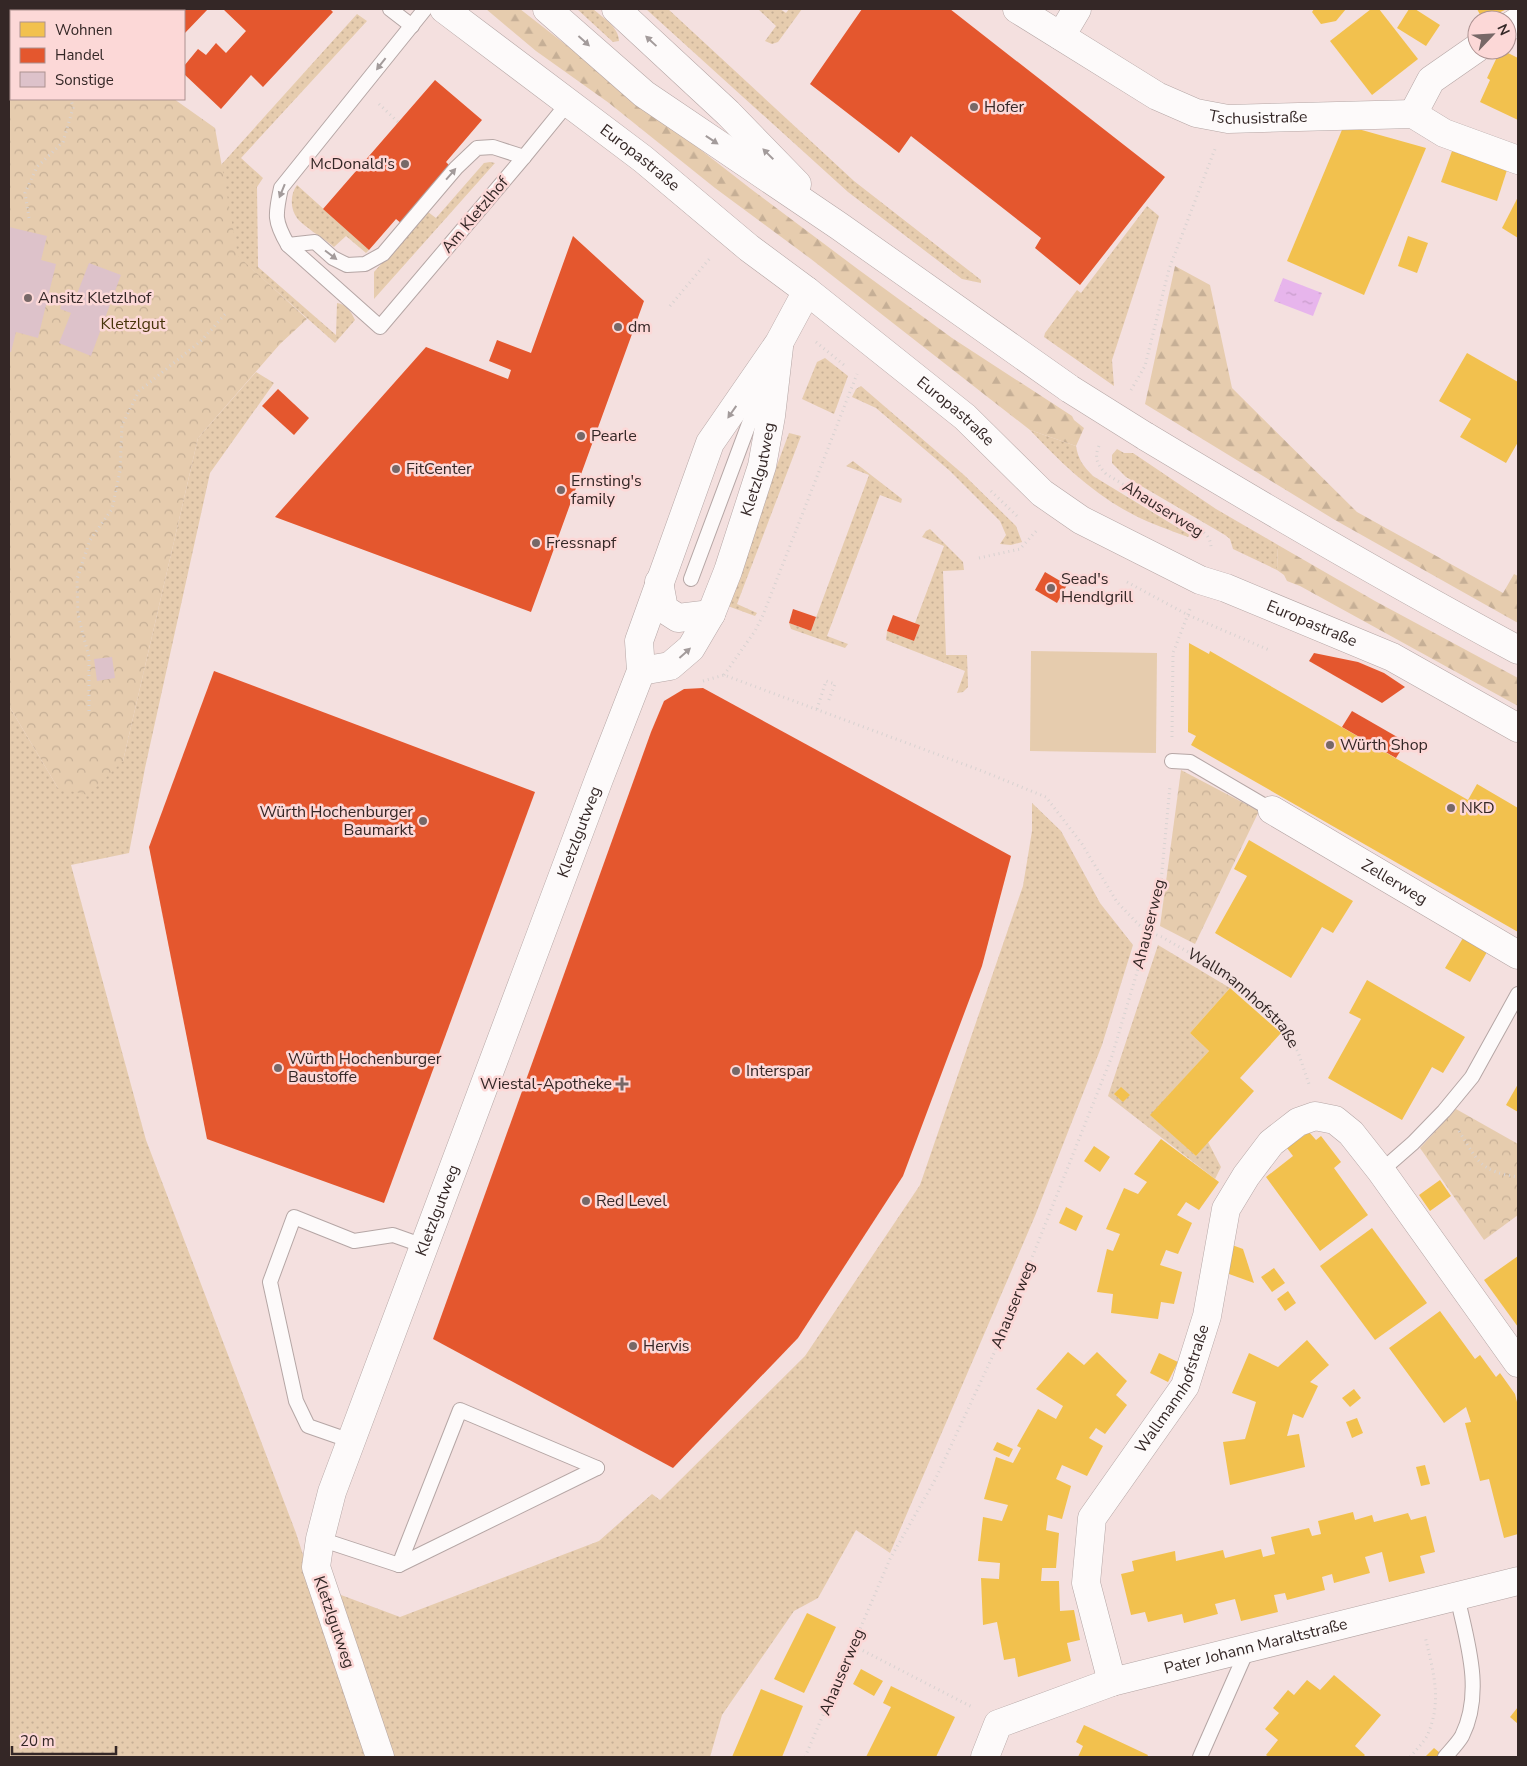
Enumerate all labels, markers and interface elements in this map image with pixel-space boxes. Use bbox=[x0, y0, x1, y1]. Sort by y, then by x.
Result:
legend bbox=[10, 10, 185, 100]
north arrow bbox=[1467, 10, 1517, 60]
text: Wohnen bbox=[55, 20, 113, 40]
text: N bbox=[1493, 21, 1514, 38]
one-way arrow bbox=[577, 35, 589, 47]
one-way arrow bbox=[645, 35, 657, 47]
text: Handel bbox=[55, 45, 105, 65]
one-way arrow bbox=[376, 57, 387, 70]
text: Sonstige bbox=[55, 70, 114, 90]
place label: Hofer bbox=[984, 96, 1025, 118]
marker: Hofer bbox=[968, 101, 980, 113]
street label: Tschusistraße bbox=[1207, 105, 1308, 130]
street label: Europastraße bbox=[595, 119, 685, 196]
one-way arrow bbox=[705, 136, 719, 145]
one-way arrow bbox=[762, 148, 774, 160]
place label: McDonald's bbox=[310, 153, 395, 175]
marker: McDonald's bbox=[399, 158, 411, 170]
one-way arrow bbox=[445, 167, 456, 180]
street label: Am Kletzlhof bbox=[436, 172, 514, 258]
one-way arrow bbox=[277, 184, 286, 199]
one-way arrow bbox=[324, 250, 338, 260]
place label: Ansitz Kletzlhof bbox=[38, 287, 152, 309]
marker: Ansitz Kletzlhof bbox=[22, 292, 34, 304]
park label: Kletzlgut bbox=[101, 313, 166, 335]
place label: dm bbox=[628, 316, 651, 338]
marker: dm bbox=[612, 321, 624, 333]
street label: Europastraße bbox=[912, 372, 999, 451]
one-way arrow bbox=[727, 405, 737, 419]
street label: Kletzlgutweg bbox=[735, 421, 781, 519]
place label: Pearle bbox=[591, 425, 637, 447]
marker: Pearle bbox=[575, 430, 587, 442]
place label: FitCenter bbox=[406, 458, 472, 480]
marker: FitCenter bbox=[390, 463, 402, 475]
place label: Ernsting's family bbox=[571, 470, 642, 510]
street label: Ahauserweg bbox=[1118, 475, 1208, 543]
marker: Ernsting's family bbox=[555, 484, 567, 496]
place label: Fressnapf bbox=[546, 532, 617, 554]
marker: Fressnapf bbox=[530, 537, 542, 549]
place label: Sead's Hendlgrill bbox=[1061, 568, 1133, 608]
marker: Sead's Hendlgrill bbox=[1045, 582, 1057, 594]
street label: Europastraße bbox=[1263, 595, 1361, 652]
one-way arrow bbox=[678, 648, 691, 659]
place label: Würth Shop bbox=[1340, 734, 1428, 756]
marker: Würth Shop bbox=[1324, 739, 1336, 751]
street label: Kletzlgutweg bbox=[552, 783, 606, 881]
place label: NKD bbox=[1461, 797, 1495, 819]
place label: Würth Hochenburger Baumarkt bbox=[260, 801, 413, 841]
marker: NKD bbox=[1445, 802, 1457, 814]
marker: Würth Hochenburger Baumarkt bbox=[417, 815, 429, 827]
street label: Zellerweg bbox=[1357, 854, 1431, 910]
street label: Ahauserweg bbox=[1127, 877, 1171, 971]
street label: Wallmannhofstraße bbox=[1183, 943, 1304, 1052]
place label: Würth Hochenburger Baustoffe bbox=[288, 1048, 442, 1088]
place label: Interspar bbox=[746, 1060, 810, 1082]
marker: Würth Hochenburger Baustoffe bbox=[272, 1062, 284, 1074]
marker: Interspar bbox=[730, 1065, 742, 1077]
place label: Wiestal-Apotheke bbox=[480, 1073, 612, 1095]
marker: Wiestal-Apotheke bbox=[616, 1078, 628, 1090]
street label: Kletzlgutweg bbox=[410, 1161, 465, 1259]
place label: Red Level bbox=[596, 1190, 667, 1212]
marker: Red Level bbox=[580, 1195, 592, 1207]
street label: Ahauserweg bbox=[986, 1258, 1040, 1352]
street label: Wallmannhofstraße bbox=[1130, 1322, 1215, 1458]
place label: Hervis bbox=[643, 1335, 690, 1357]
marker: Hervis bbox=[627, 1340, 639, 1352]
street label: Kletzlgutweg bbox=[308, 1573, 360, 1671]
street label: Pater Johann Maraltstraße bbox=[1162, 1613, 1350, 1680]
street label: Ahauserweg bbox=[814, 1625, 870, 1719]
scale bar bbox=[12, 1724, 116, 1756]
text: 20 m bbox=[20, 1731, 55, 1751]

